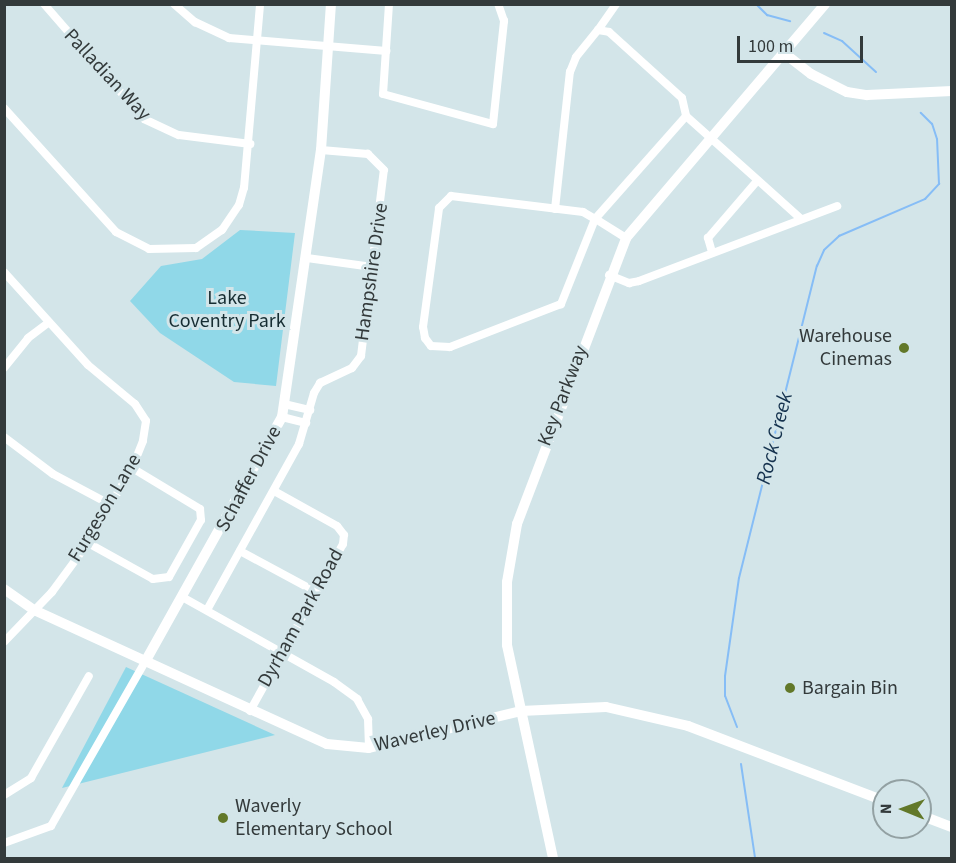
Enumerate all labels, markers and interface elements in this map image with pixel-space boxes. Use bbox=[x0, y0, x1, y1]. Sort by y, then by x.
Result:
street label: Palladian Way bbox=[58, 24, 156, 126]
scale bar bbox=[740, 24, 866, 62]
text: 100 m bbox=[748, 34, 793, 59]
street label: Hampshire Drive bbox=[350, 202, 394, 342]
park label: Lake Coventry Park bbox=[168, 286, 286, 333]
place label: Warehouse Cinemas bbox=[799, 324, 892, 371]
marker: Warehouse Cinemas bbox=[897, 341, 911, 355]
street label: Key Parkway bbox=[533, 342, 593, 450]
water label: Rock Creek bbox=[750, 389, 798, 487]
street label: Schaffer Drive bbox=[211, 422, 287, 536]
street label: Furgeson Lane bbox=[63, 450, 147, 566]
street label: Dyrham Park Road bbox=[253, 545, 349, 691]
place label: Bargain Bin bbox=[802, 676, 898, 700]
marker: Bargain Bin bbox=[783, 681, 797, 695]
street label: Waverley Drive bbox=[372, 706, 498, 758]
north arrow bbox=[872, 779, 932, 839]
place label: Waverly Elementary School bbox=[235, 795, 393, 842]
text: N bbox=[875, 803, 897, 814]
marker: Waverly Elementary School bbox=[216, 811, 230, 825]

